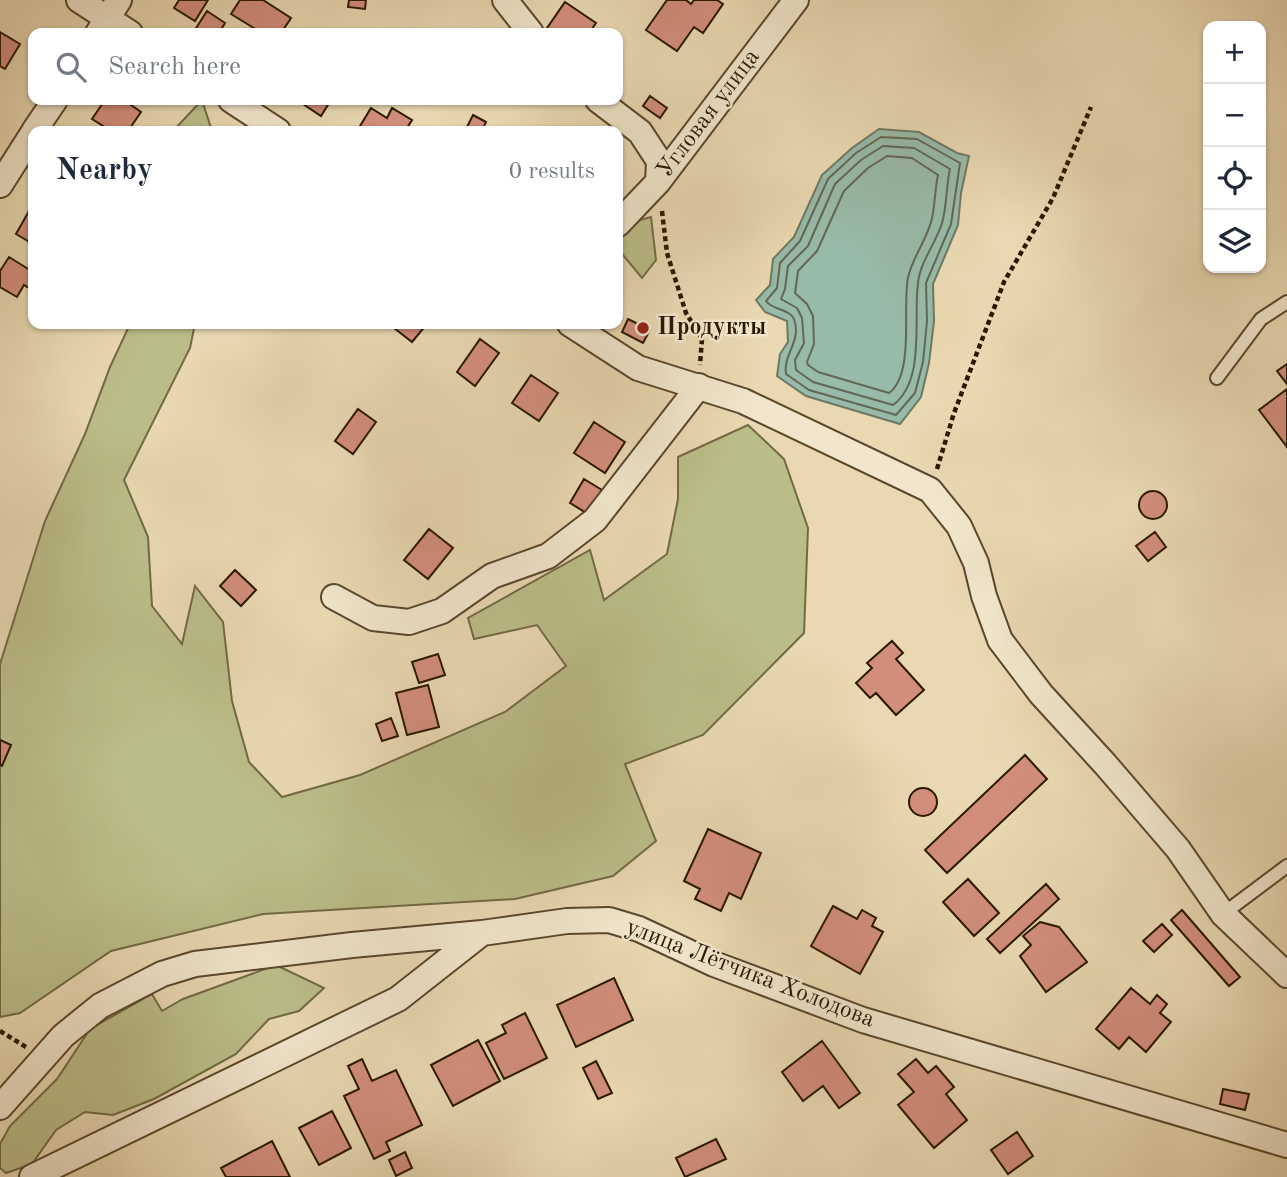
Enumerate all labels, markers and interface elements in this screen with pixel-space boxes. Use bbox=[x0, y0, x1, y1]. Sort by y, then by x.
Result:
map controls bbox=[1203, 21, 1266, 273]
button: + bbox=[1203, 21, 1266, 84]
search box bbox=[28, 28, 623, 105]
street label: Угловая улица bbox=[653, 45, 765, 183]
icon: search bbox=[52, 48, 90, 86]
text: Search here bbox=[108, 54, 241, 80]
button: − bbox=[1203, 84, 1266, 147]
button: locate bbox=[1203, 147, 1266, 210]
text: Nearby bbox=[56, 156, 153, 186]
text: 0 results bbox=[509, 160, 595, 183]
button: layers bbox=[1203, 210, 1266, 273]
place label: Продукты bbox=[657, 316, 766, 340]
marker: Продукты bbox=[635, 320, 651, 336]
street label: улица Лётчика Холодова bbox=[622, 915, 878, 1033]

